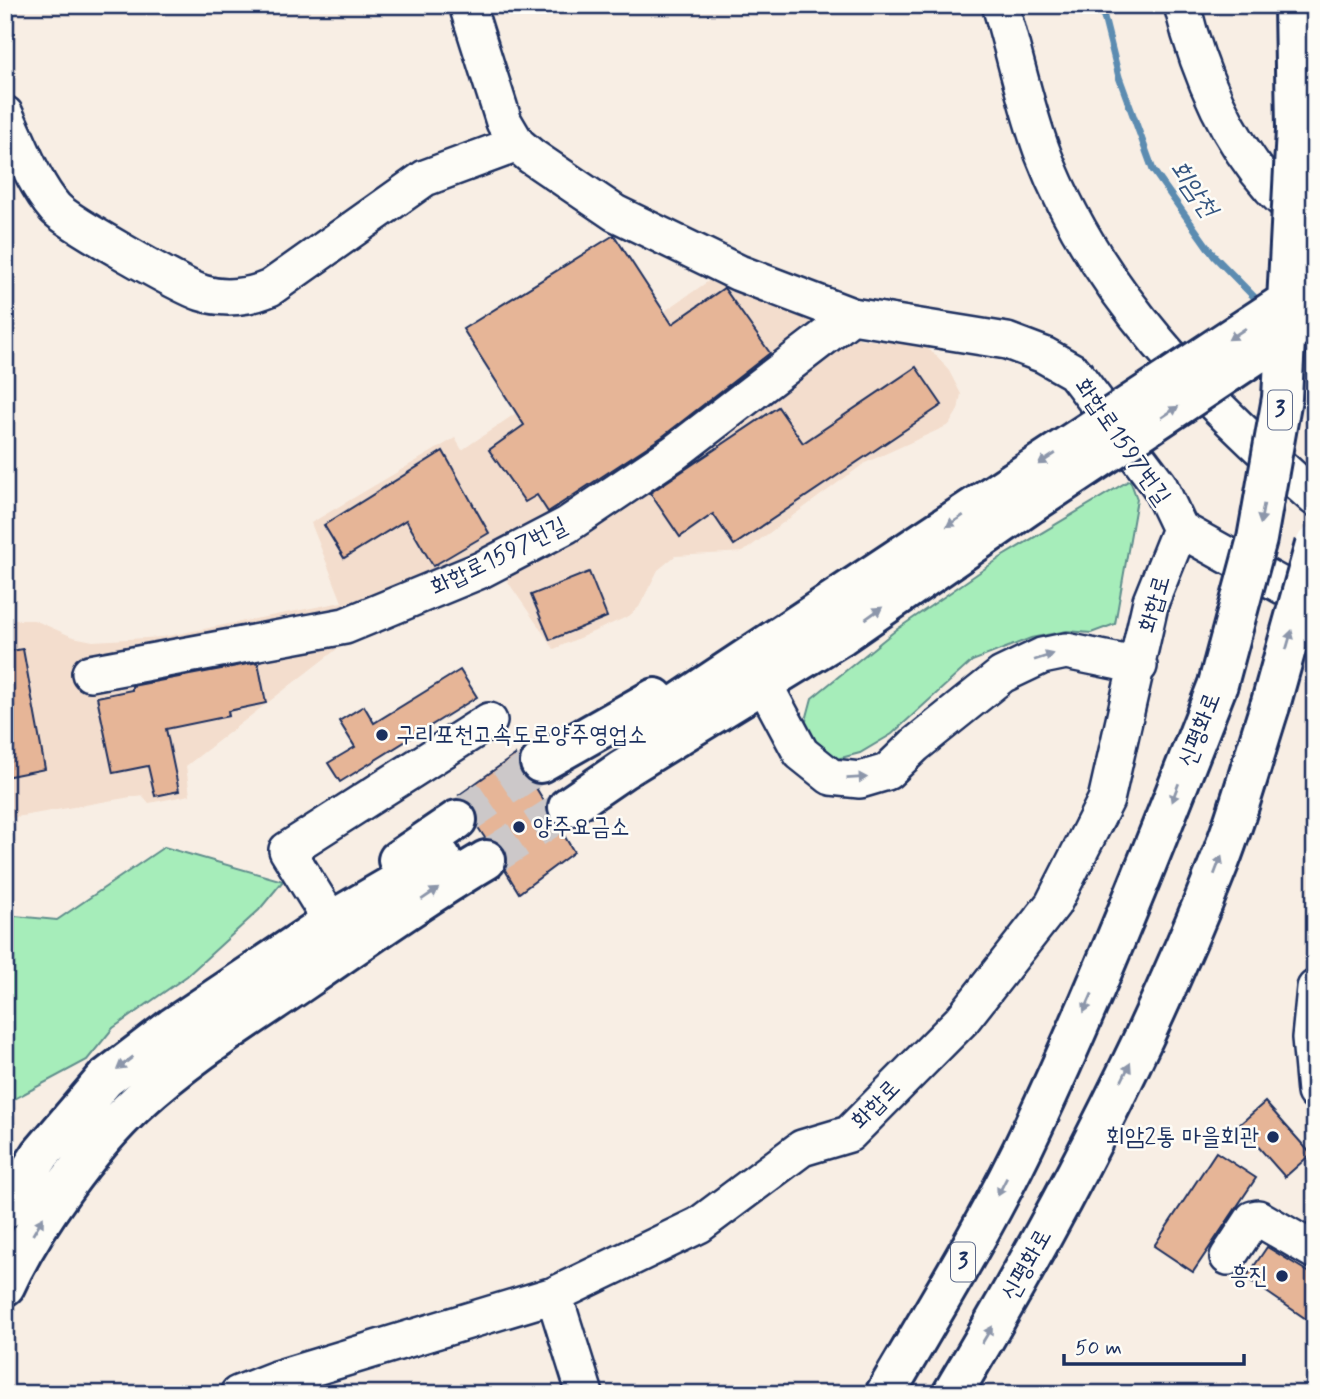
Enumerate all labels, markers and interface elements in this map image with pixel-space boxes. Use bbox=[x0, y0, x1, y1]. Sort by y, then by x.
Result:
water label: 회암천 bbox=[1161, 154, 1227, 227]
one-way arrow bbox=[1228, 327, 1247, 340]
street label: 화합로1597번길 bbox=[1067, 372, 1177, 512]
road number: 3 bbox=[1268, 390, 1292, 430]
one-way arrow bbox=[1160, 406, 1179, 419]
one-way arrow bbox=[1038, 452, 1057, 465]
one-way arrow bbox=[1256, 503, 1267, 525]
street label: 화합로1597번길 bbox=[426, 511, 572, 603]
one-way arrow bbox=[945, 514, 964, 527]
street label: 화합로 bbox=[1132, 572, 1178, 636]
one-way arrow bbox=[864, 606, 884, 619]
one-way arrow bbox=[1285, 630, 1295, 651]
one-way arrow bbox=[1033, 651, 1054, 661]
street label: 신평화로 bbox=[1172, 688, 1228, 772]
place label: 구리포천고속도로양주영업소 bbox=[396, 720, 647, 751]
marker: 구리포천고속도로양주영업소 bbox=[374, 727, 390, 743]
one-way arrow bbox=[846, 772, 868, 783]
one-way arrow bbox=[1170, 783, 1181, 804]
place label: 양주요금소 bbox=[533, 812, 630, 843]
marker: 양주요금소 bbox=[511, 819, 527, 835]
one-way arrow bbox=[1212, 854, 1223, 875]
one-way arrow bbox=[420, 887, 440, 900]
one-way arrow bbox=[1082, 993, 1093, 1014]
one-way arrow bbox=[117, 1056, 135, 1071]
one-way arrow bbox=[1120, 1062, 1131, 1082]
street label: 화합로 bbox=[845, 1073, 907, 1137]
place label: 회암2통 마을회관 bbox=[1106, 1122, 1259, 1153]
marker: 회암2통 마을회관 bbox=[1265, 1129, 1281, 1145]
one-way arrow bbox=[997, 1177, 1008, 1197]
one-way arrow bbox=[32, 1217, 44, 1236]
street label: 신평화로 bbox=[995, 1224, 1059, 1306]
road number: 3 bbox=[951, 1242, 975, 1282]
place label: 흥진 bbox=[1229, 1261, 1268, 1292]
marker: 흥진 bbox=[1274, 1268, 1290, 1284]
scale bar bbox=[1064, 1322, 1245, 1366]
one-way arrow bbox=[981, 1326, 993, 1345]
text: 50 m bbox=[1075, 1334, 1122, 1362]

